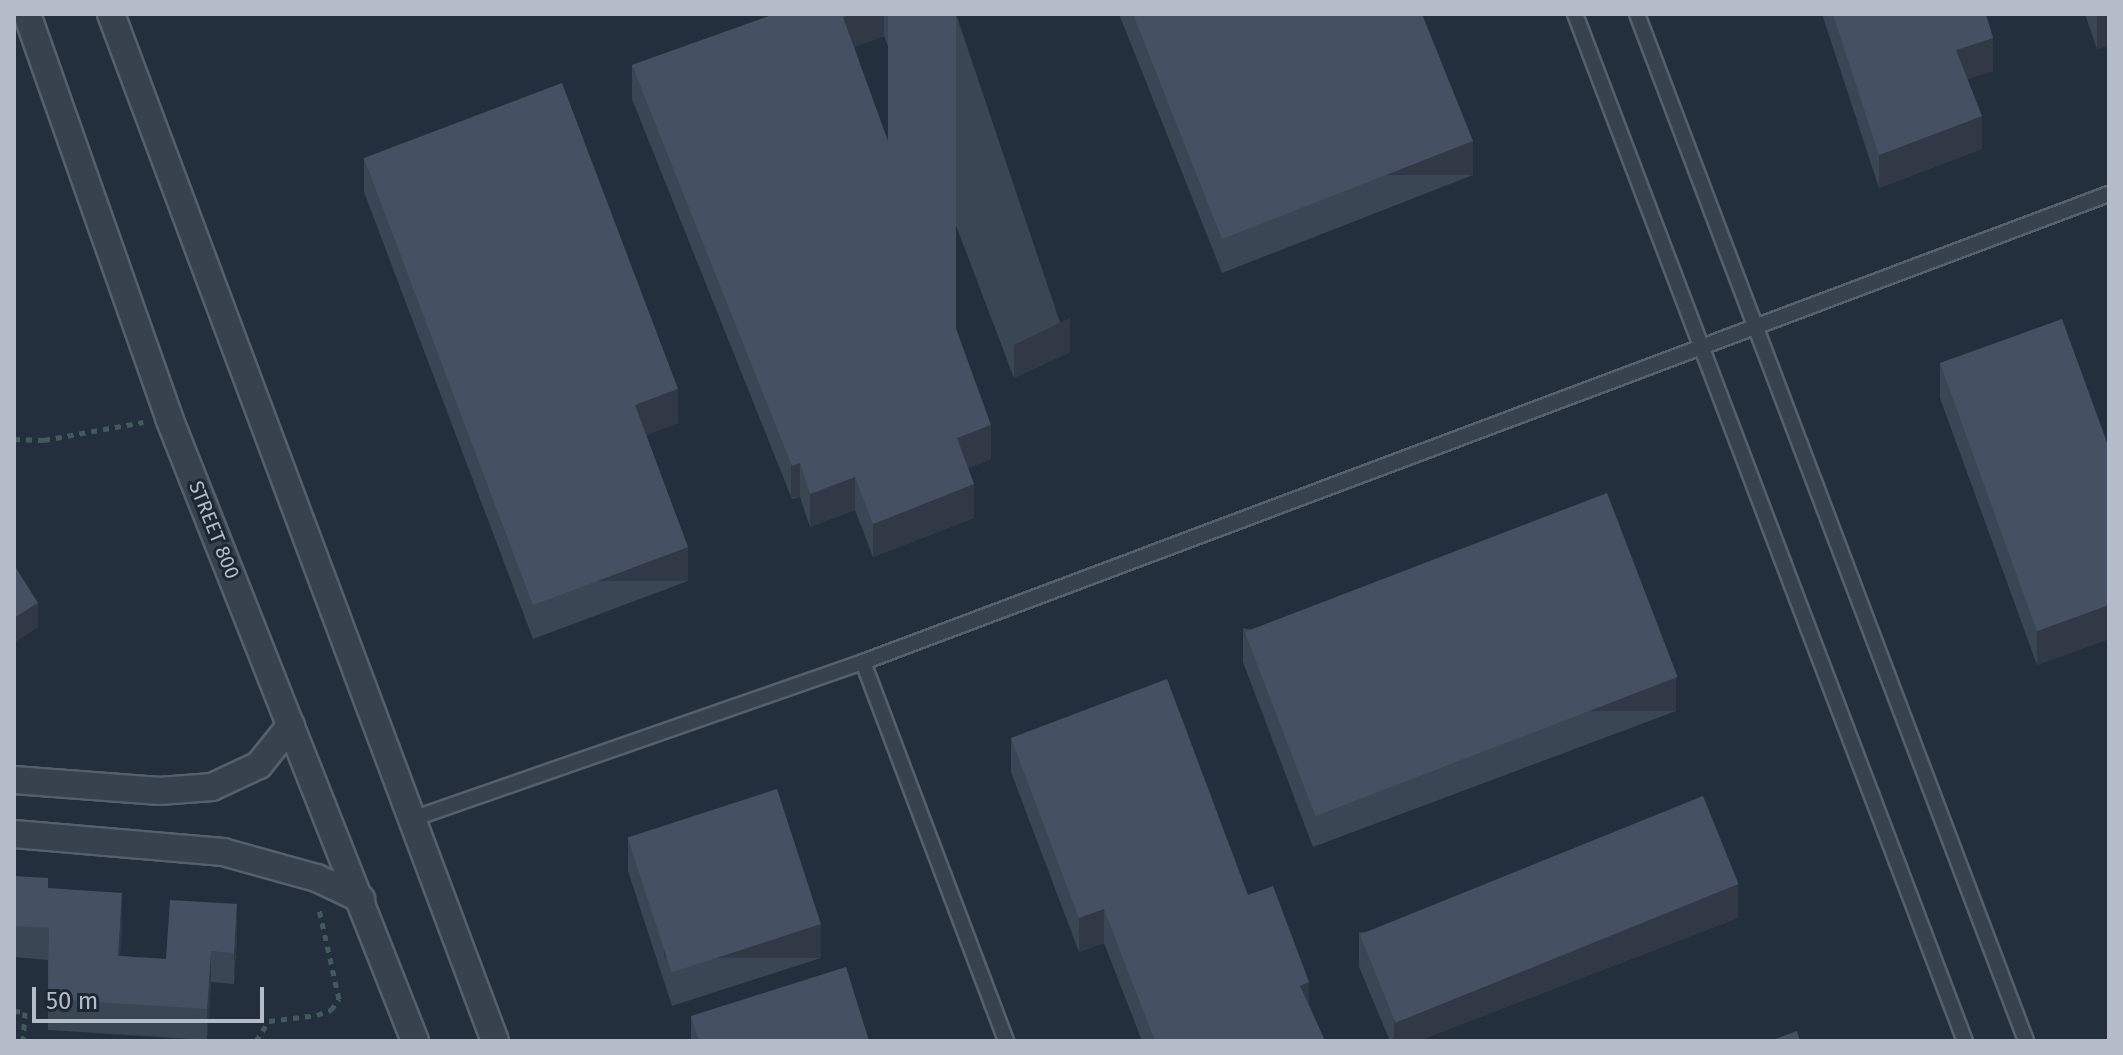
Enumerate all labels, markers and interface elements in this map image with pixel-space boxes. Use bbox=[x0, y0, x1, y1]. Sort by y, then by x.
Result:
street label: STREET 800 bbox=[184, 478, 244, 582]
scale bar bbox=[36, 971, 268, 1021]
text: 50 m bbox=[46, 987, 98, 1015]

